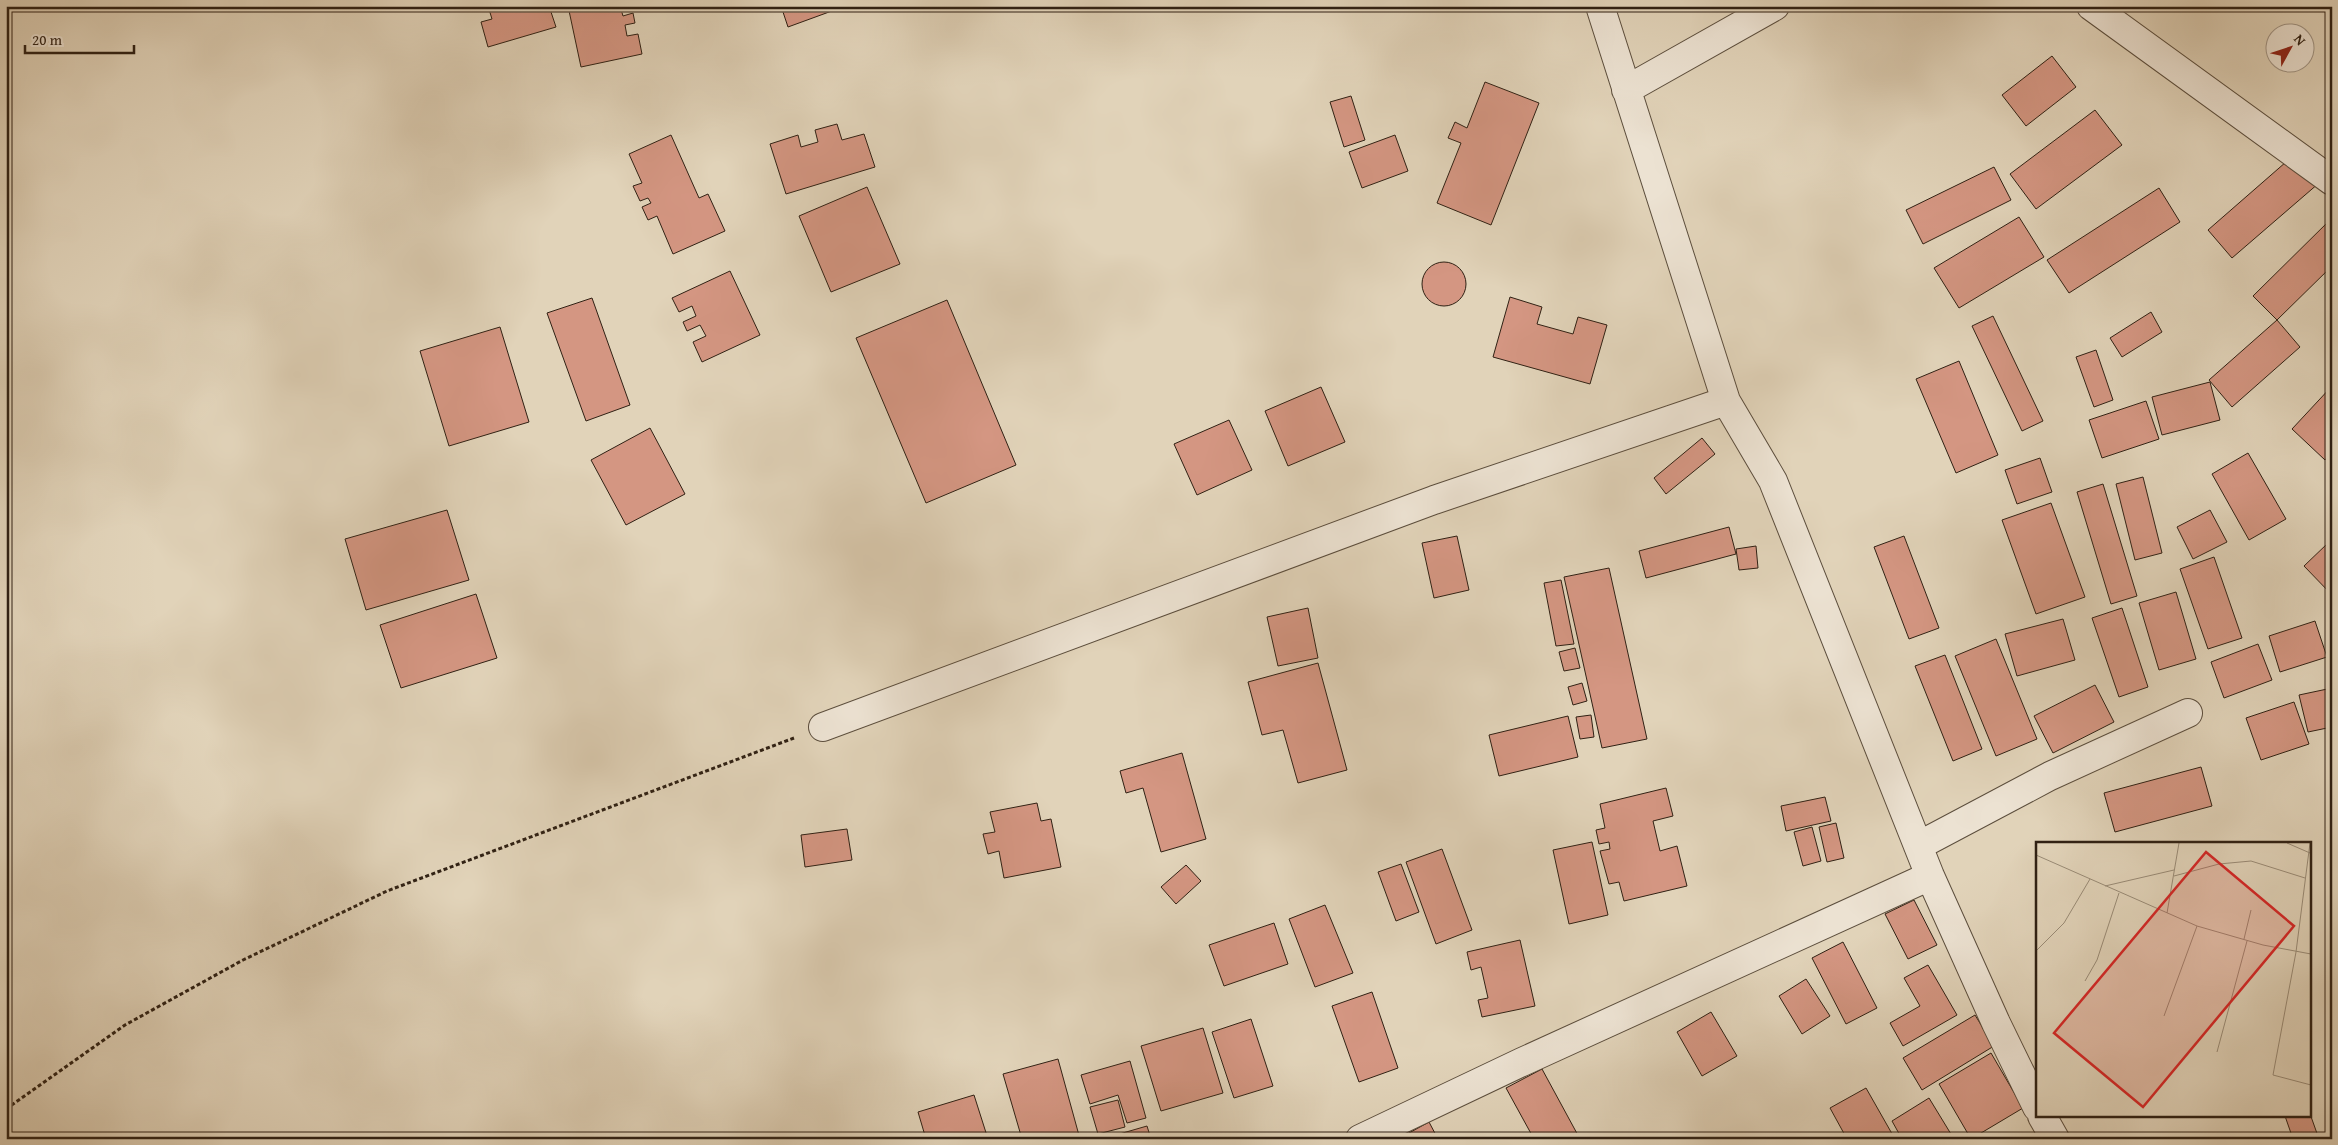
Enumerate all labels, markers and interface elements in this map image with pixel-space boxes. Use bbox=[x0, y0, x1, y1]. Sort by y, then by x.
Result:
scale bar bbox=[25, 22, 134, 54]
north arrow bbox=[2266, 22, 2316, 72]
text: 20 m bbox=[32, 29, 63, 50]
text: N bbox=[2289, 30, 2311, 50]
inset map bbox=[2036, 842, 2310, 1118]

